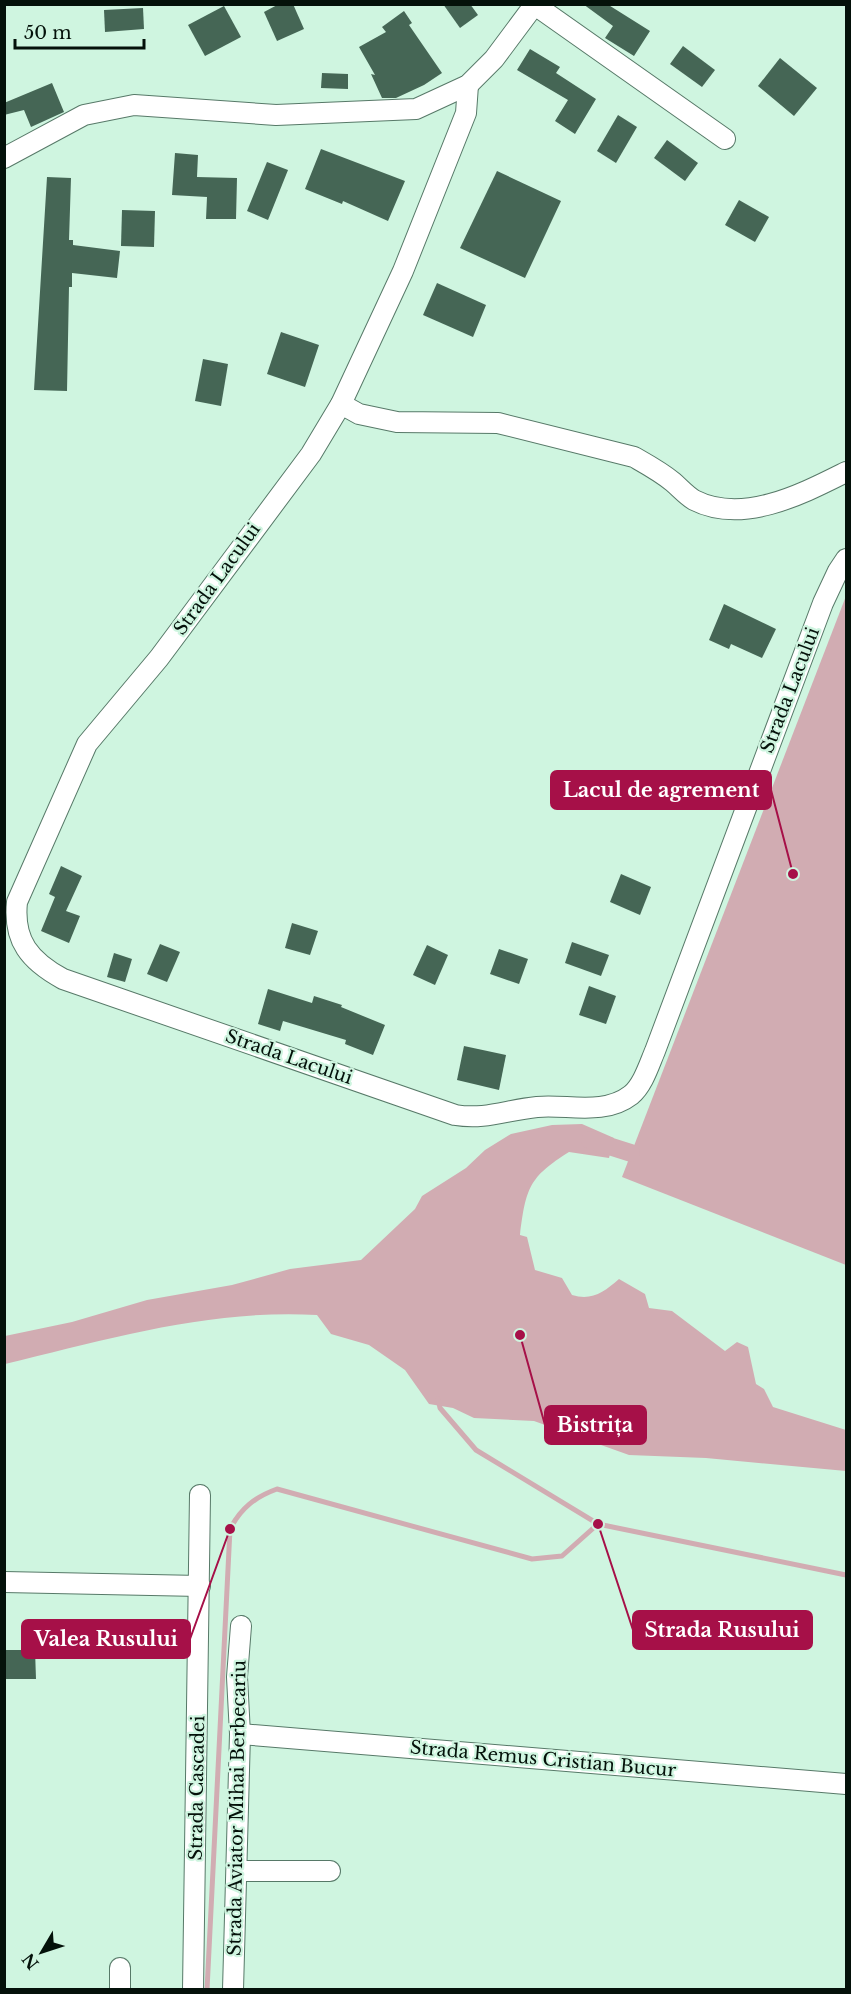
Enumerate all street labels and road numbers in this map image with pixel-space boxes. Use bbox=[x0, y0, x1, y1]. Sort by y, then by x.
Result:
street label: Strada Lacului bbox=[169, 519, 265, 639]
street label: Strada Lacului bbox=[756, 624, 824, 756]
street label: Strada Lacului bbox=[223, 1025, 355, 1089]
street label: Strada Aviator Mihai Berbecariu bbox=[223, 1660, 251, 1956]
street label: Strada Cascadei bbox=[185, 1715, 209, 1861]
street label: Strada Remus Cristian Bucur bbox=[409, 1736, 677, 1782]

